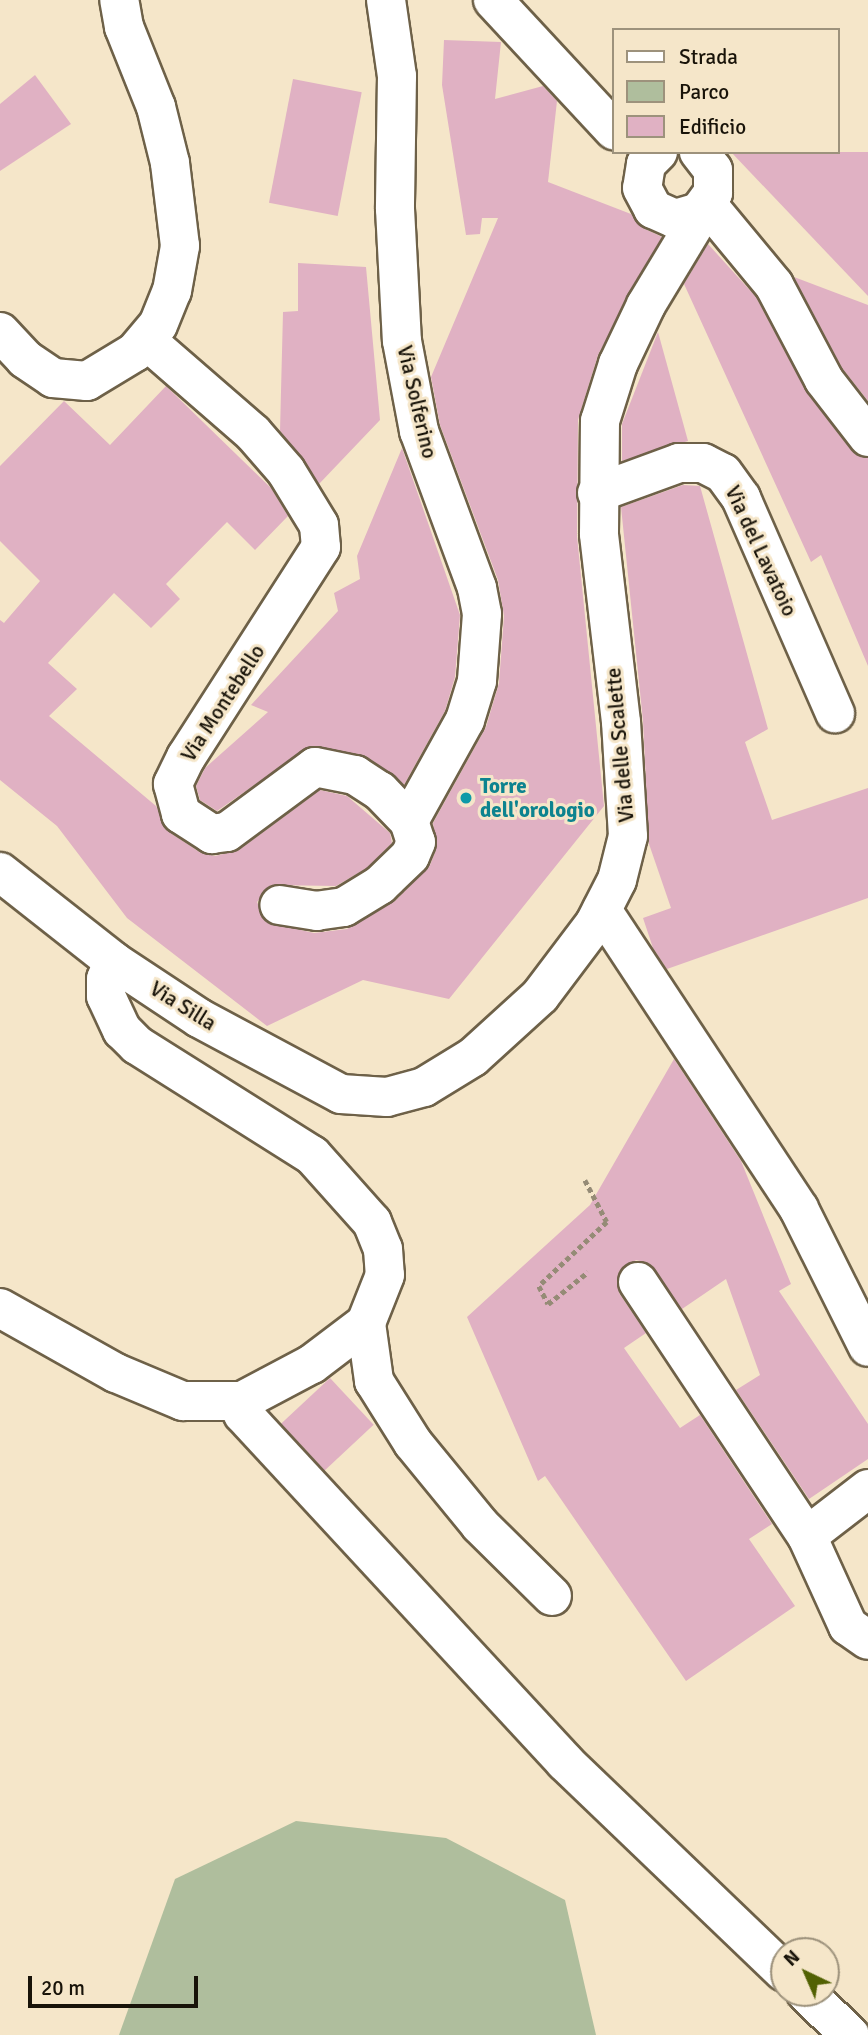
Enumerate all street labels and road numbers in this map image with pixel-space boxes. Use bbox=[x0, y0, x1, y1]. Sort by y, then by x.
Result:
street label: Via Solferino bbox=[392, 343, 442, 461]
street label: Via del Lavatoio bbox=[720, 482, 802, 620]
street label: Via Montebello bbox=[176, 640, 270, 766]
street label: Via delle Scalette bbox=[601, 667, 639, 823]
street label: Via Silla bbox=[145, 976, 221, 1036]

